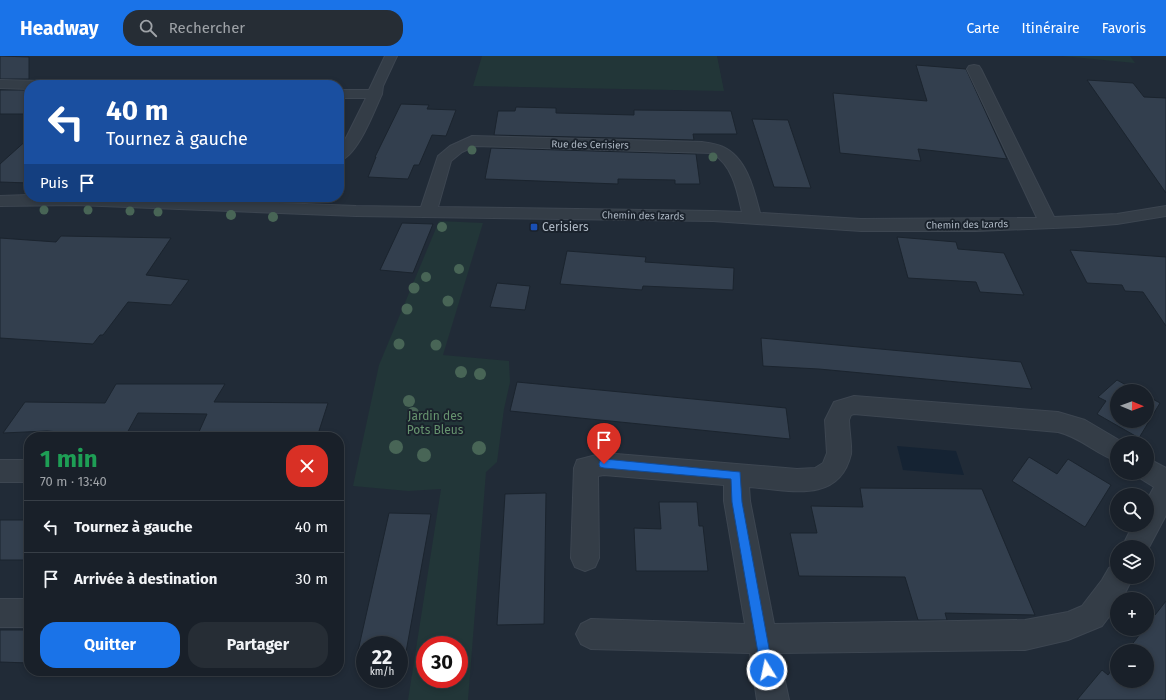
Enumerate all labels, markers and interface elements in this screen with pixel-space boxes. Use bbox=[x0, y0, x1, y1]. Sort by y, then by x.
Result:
search box bbox=[123, 10, 403, 46]
text: Headway bbox=[20, 17, 99, 40]
icon: search bbox=[137, 17, 159, 39]
text: Rechercher bbox=[169, 19, 245, 37]
text: Carte bbox=[966, 20, 1000, 37]
text: Itinéraire bbox=[1022, 20, 1080, 37]
text: Favoris bbox=[1102, 20, 1146, 37]
text: 40 m bbox=[106, 94, 169, 127]
icon: left bbox=[40, 96, 92, 148]
text: Tournez à gauche bbox=[106, 128, 248, 150]
street label: Rue des Cerisiers bbox=[551, 138, 629, 152]
icon: arrive bbox=[76, 172, 98, 194]
text: Puis bbox=[40, 174, 68, 192]
street label: Chemin des Izards bbox=[602, 209, 685, 223]
street label: Chemin des Izards bbox=[926, 218, 1009, 232]
place label: Cerisiers bbox=[542, 220, 589, 234]
marker: Cerisiers bbox=[529, 222, 539, 232]
north arrow bbox=[1110, 384, 1154, 428]
map controls bbox=[1110, 384, 1154, 688]
park label: Jardin des Pots Bleus bbox=[407, 409, 464, 437]
pin bbox=[587, 423, 621, 464]
icon: arrive bbox=[593, 429, 615, 451]
button: sound bbox=[1110, 436, 1154, 480]
text: 1 min bbox=[40, 445, 98, 473]
button: close bbox=[286, 445, 328, 487]
text: 70 m · 13:40 bbox=[40, 474, 107, 489]
button: search bbox=[1110, 488, 1154, 532]
icon: left bbox=[40, 516, 62, 538]
text: Tournez à gauche bbox=[74, 518, 193, 536]
text: 40 m bbox=[295, 518, 328, 536]
button: layers bbox=[1110, 540, 1154, 584]
icon: arrive bbox=[40, 568, 62, 590]
text: Arrivée à destination bbox=[74, 570, 217, 588]
text: 30 m bbox=[295, 570, 328, 588]
button: + bbox=[1110, 592, 1154, 636]
button: Quitter bbox=[40, 622, 180, 668]
button: Partager bbox=[188, 622, 328, 668]
speed limit sign: 30 bbox=[416, 636, 468, 688]
button: − bbox=[1110, 644, 1154, 688]
text: 22 bbox=[372, 645, 392, 669]
position arrow bbox=[746, 649, 788, 691]
text: km/h bbox=[370, 666, 394, 678]

